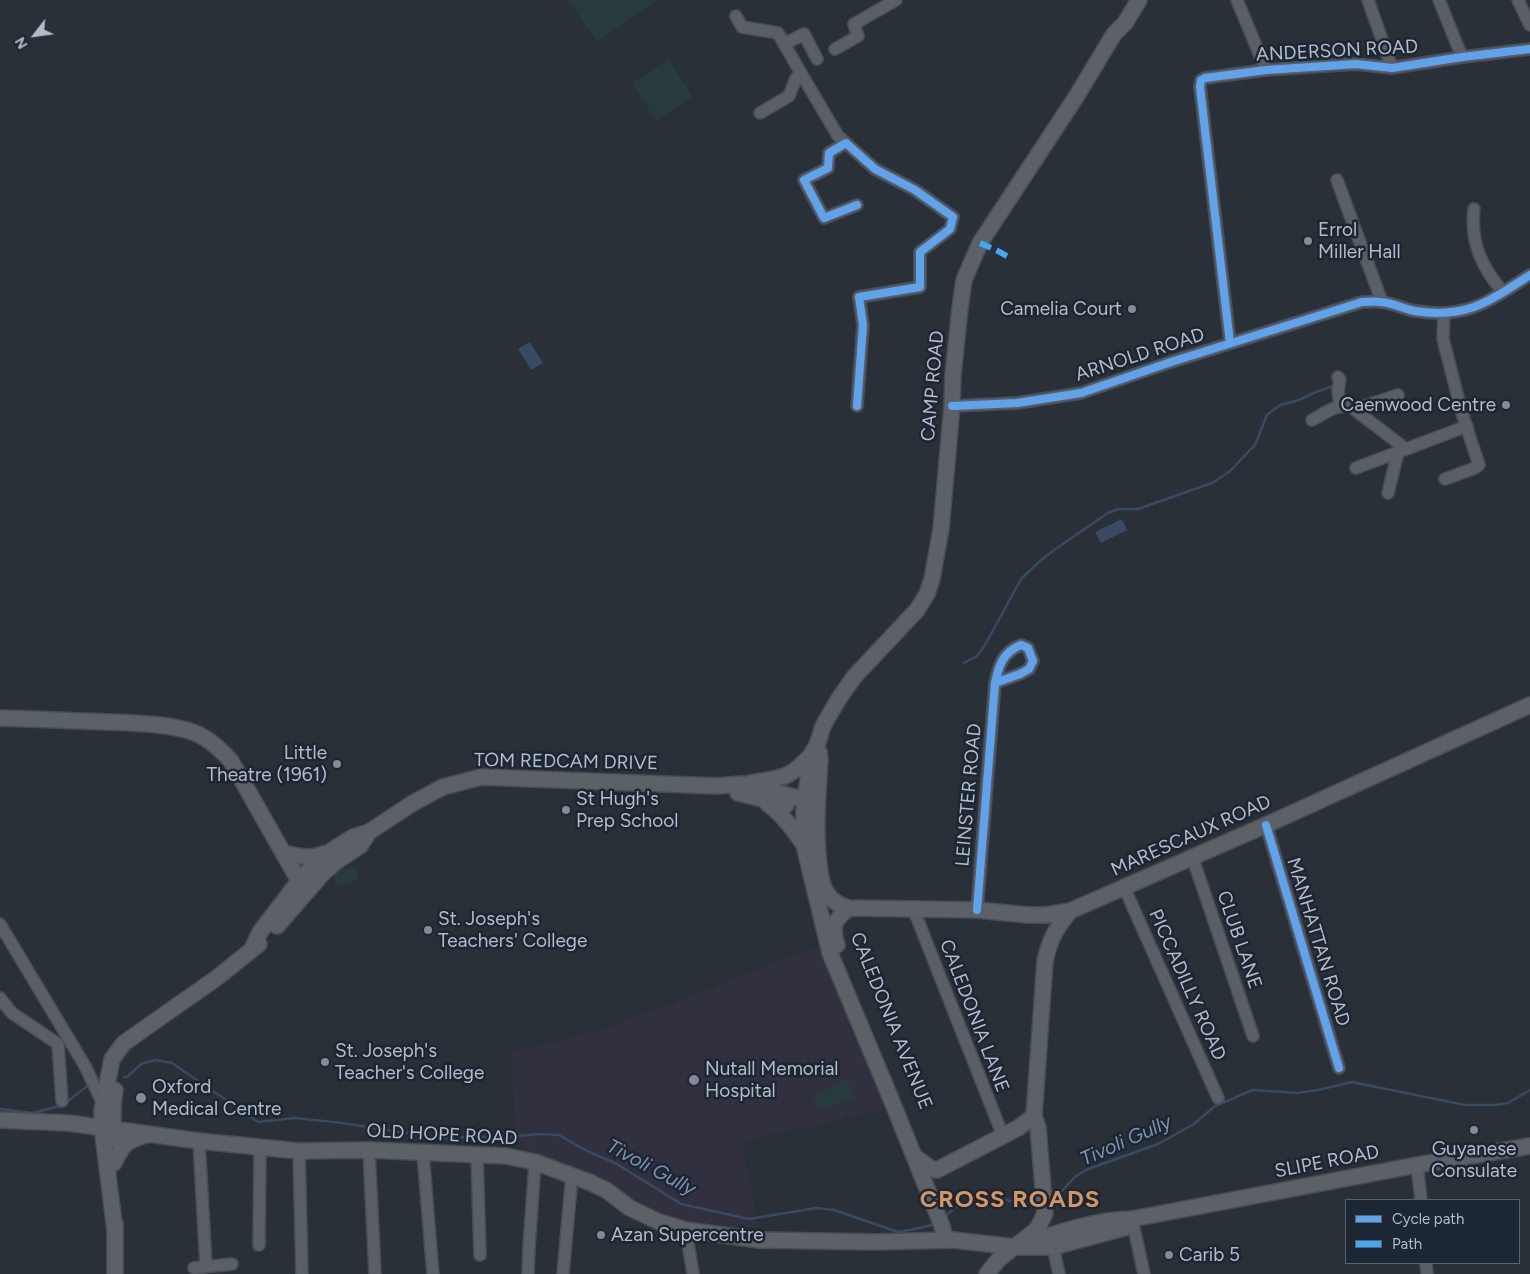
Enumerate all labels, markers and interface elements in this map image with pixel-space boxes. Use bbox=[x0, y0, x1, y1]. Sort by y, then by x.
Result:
north arrow bbox=[10, 10, 60, 60]
text: N bbox=[12, 34, 32, 52]
street label: ANDERSON ROAD bbox=[1255, 35, 1419, 67]
place label: Errol Miller Hall bbox=[1318, 219, 1401, 263]
marker: Errol Miller Hall bbox=[1302, 235, 1314, 247]
place label: Camelia Court bbox=[1000, 298, 1122, 320]
marker: Camelia Court bbox=[1126, 303, 1138, 315]
street label: ARNOLD ROAD bbox=[1073, 323, 1207, 387]
street label: CAMP ROAD bbox=[917, 330, 949, 442]
place label: Caenwood Centre bbox=[1341, 394, 1496, 416]
marker: Caenwood Centre bbox=[1500, 399, 1512, 411]
street label: LEINSTER ROAD bbox=[951, 723, 987, 867]
place label: Little Theatre (1961) bbox=[207, 742, 327, 786]
street label: TOM REDCAM DRIVE bbox=[474, 749, 658, 775]
marker: Little Theatre (1961) bbox=[331, 758, 343, 770]
place label: St Hugh's Prep School bbox=[576, 788, 678, 832]
street label: MARESCAUX ROAD bbox=[1107, 790, 1275, 882]
marker: St Hugh's Prep School bbox=[560, 804, 572, 816]
street label: MANHATTAN ROAD bbox=[1282, 855, 1354, 1029]
street label: CLUB LANE bbox=[1212, 888, 1266, 992]
street label: PICCADILLY ROAD bbox=[1143, 906, 1231, 1064]
place label: St. Joseph's Teachers' College bbox=[438, 908, 587, 952]
marker: St. Joseph's Teachers' College bbox=[422, 924, 434, 936]
street label: CALEDONIA AVENUE bbox=[845, 929, 937, 1113]
street label: CALEDONIA LANE bbox=[934, 936, 1014, 1096]
place label: St. Joseph's Teacher's College bbox=[335, 1040, 484, 1084]
marker: St. Joseph's Teacher's College bbox=[319, 1056, 331, 1068]
place label: Nutall Memorial Hospital bbox=[705, 1058, 839, 1102]
marker: Nutall Memorial Hospital bbox=[687, 1073, 701, 1087]
place label: Oxford Medical Centre bbox=[152, 1076, 281, 1120]
marker: Oxford Medical Centre bbox=[134, 1091, 148, 1105]
water label: Tivoli Gully bbox=[1077, 1110, 1175, 1172]
street label: OLD HOPE ROAD bbox=[366, 1120, 518, 1150]
marker: Guyanese Consulate bbox=[1468, 1124, 1480, 1136]
water label: Tivoli Gully bbox=[602, 1135, 700, 1201]
place label: Guyanese Consulate bbox=[1431, 1138, 1517, 1182]
street label: SLIPE ROAD bbox=[1273, 1141, 1381, 1183]
district label: CROSS ROADS bbox=[918, 1186, 1102, 1214]
legend bbox=[1345, 1199, 1520, 1264]
text: Cycle path bbox=[1392, 1210, 1464, 1228]
place label: Azan Supercentre bbox=[611, 1224, 764, 1246]
marker: Azan Supercentre bbox=[595, 1229, 607, 1241]
text: Path bbox=[1392, 1235, 1422, 1253]
place label: Carib 5 bbox=[1179, 1244, 1240, 1266]
marker: Carib 5 bbox=[1163, 1249, 1175, 1261]

